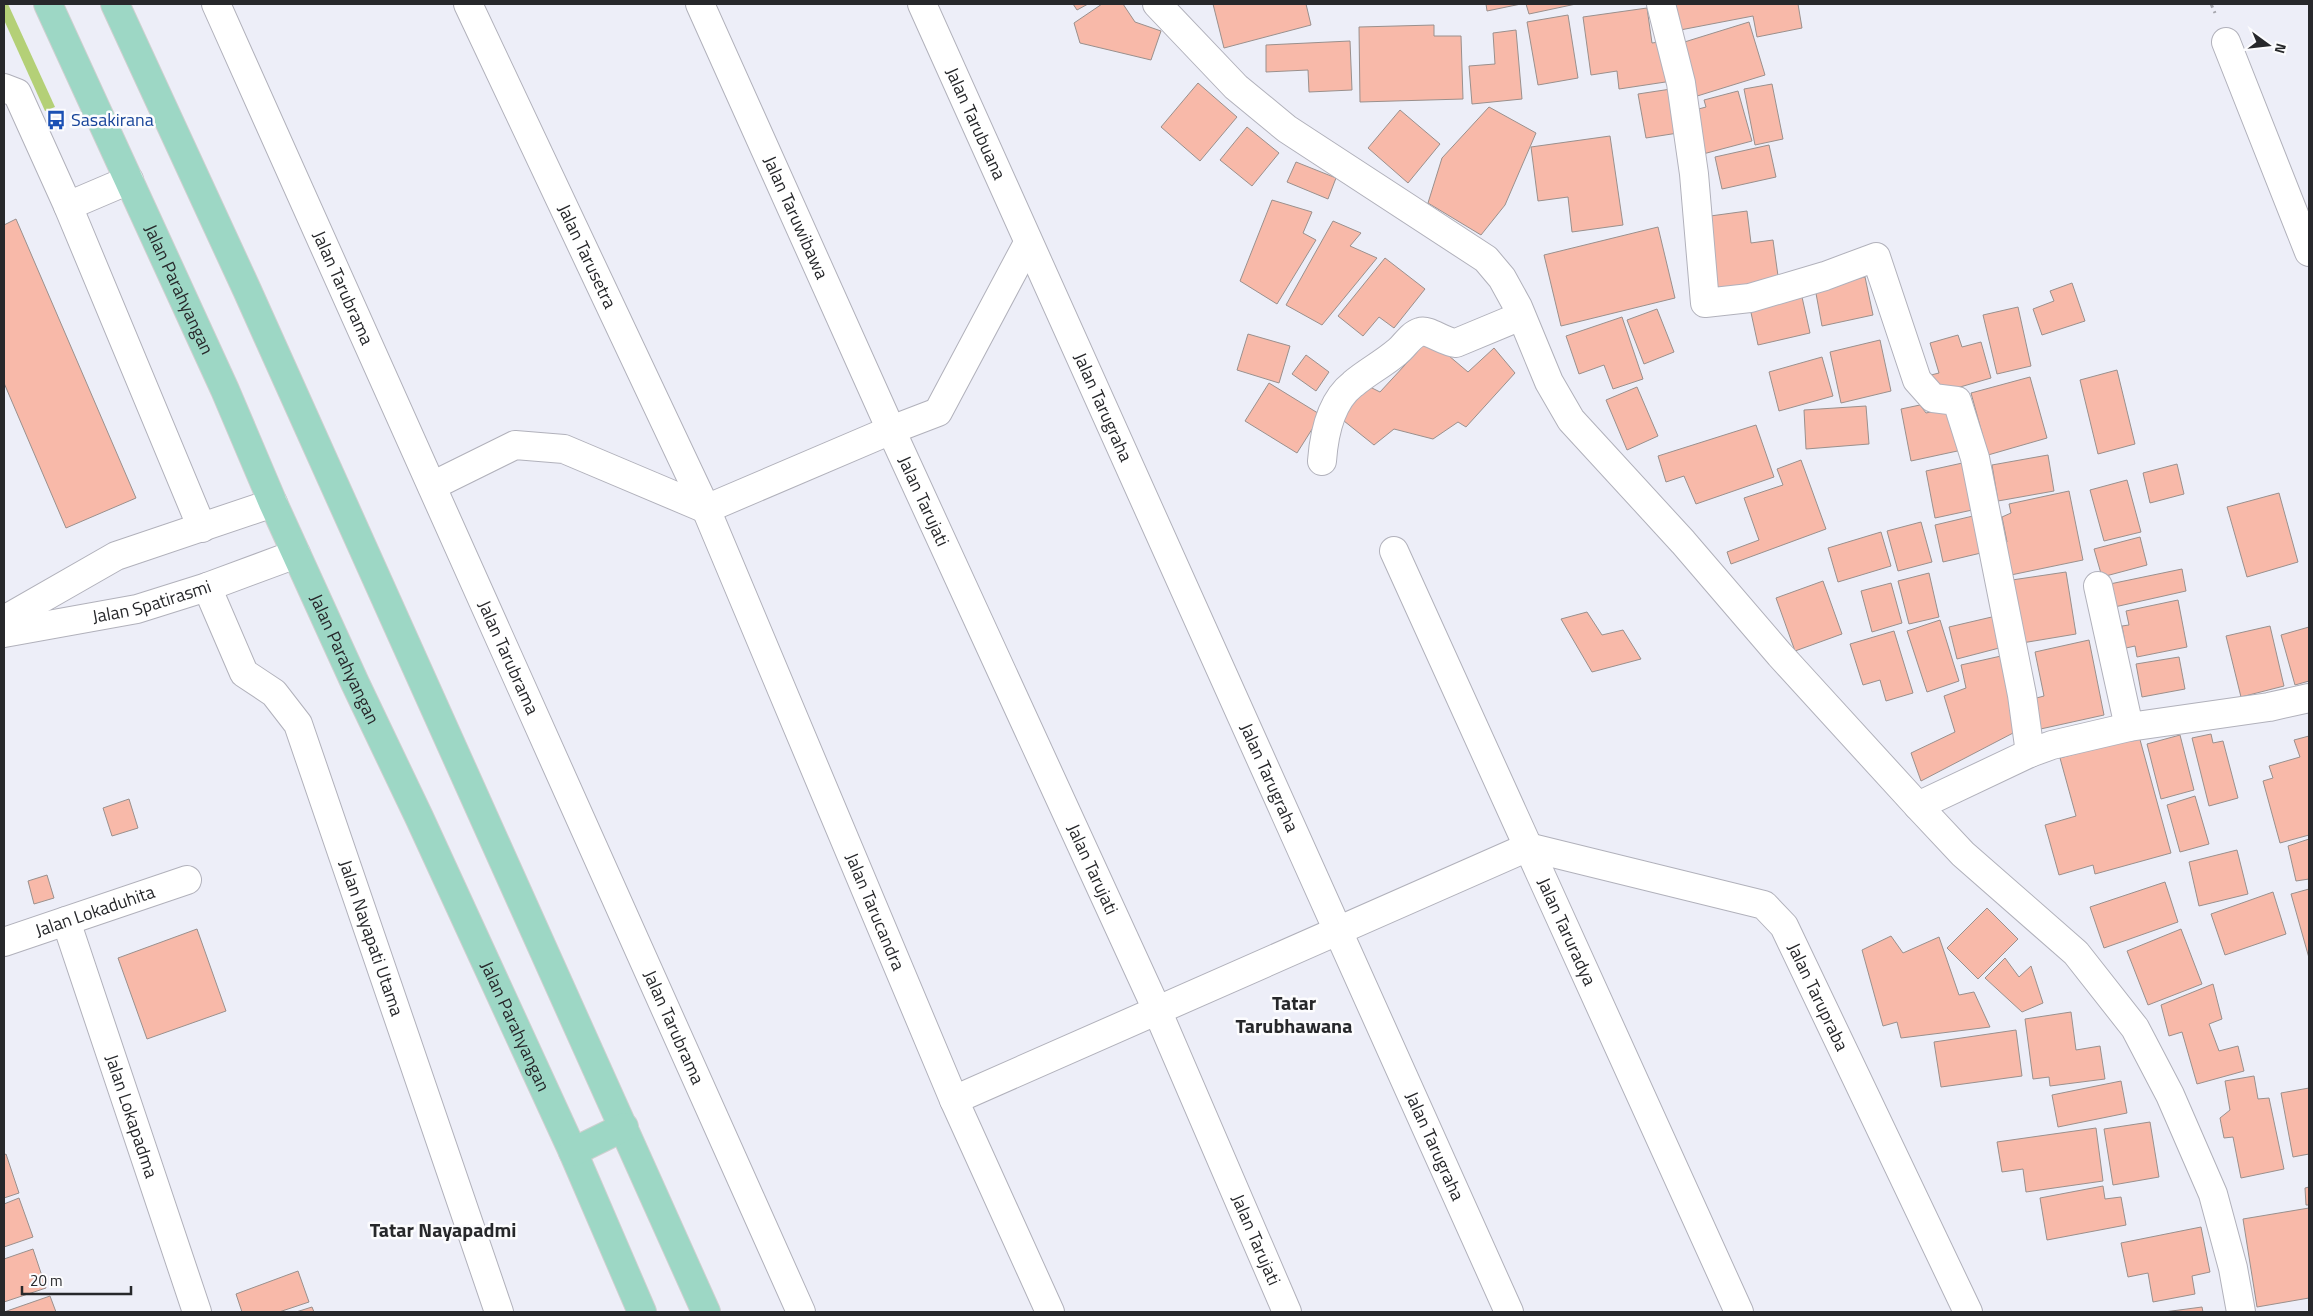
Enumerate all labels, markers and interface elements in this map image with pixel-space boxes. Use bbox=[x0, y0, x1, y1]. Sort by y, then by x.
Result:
north arrow bbox=[2243, 20, 2293, 70]
text: N bbox=[2270, 41, 2292, 56]
street label: Jalan Tarubuana bbox=[939, 63, 1013, 184]
place label: Sasakirana bbox=[71, 106, 154, 133]
bus stop icon: Sasakirana bbox=[45, 109, 67, 131]
street label: Jalan Taruwibawa bbox=[757, 151, 836, 283]
street label: Jalan Tarusetra bbox=[551, 199, 624, 313]
street label: Jalan Parahyangan bbox=[138, 220, 221, 359]
street label: Jalan Tarubrama bbox=[306, 226, 381, 349]
street label: Jalan Tarugraha bbox=[1067, 348, 1140, 466]
street label: Jalan Tarujati bbox=[892, 451, 957, 551]
street label: Jalan Spatirasmi bbox=[90, 573, 215, 630]
street label: Jalan Parahyangan bbox=[303, 589, 387, 728]
street label: Jalan Tarubrama bbox=[471, 596, 546, 719]
street label: Jalan Tarugraha bbox=[1233, 719, 1306, 836]
street label: Jalan Tarujati bbox=[1060, 819, 1125, 919]
street label: Jalan Tarucandra bbox=[839, 849, 912, 974]
street label: Jalan Nayapati Utama bbox=[332, 856, 411, 1020]
street label: Jalan Taruradya bbox=[1531, 873, 1603, 990]
street label: Jalan Lokaduhita bbox=[31, 878, 158, 944]
street label: Jalan Tarupraba bbox=[1781, 938, 1856, 1055]
street label: Jalan Parahyangan bbox=[474, 956, 557, 1096]
street label: Jalan Tarubrama bbox=[637, 966, 711, 1089]
district label: Tatar Tarubhawana bbox=[1236, 987, 1352, 1041]
street label: Jalan Lokapadma bbox=[99, 1051, 165, 1182]
street label: Jalan Tarugraha bbox=[1399, 1087, 1471, 1205]
street label: Jalan Tarujati bbox=[1225, 1190, 1288, 1289]
district label: Tatar Nayapadmi bbox=[370, 1214, 516, 1245]
scale bar bbox=[22, 1264, 131, 1296]
text: 20 m bbox=[30, 1269, 63, 1292]

